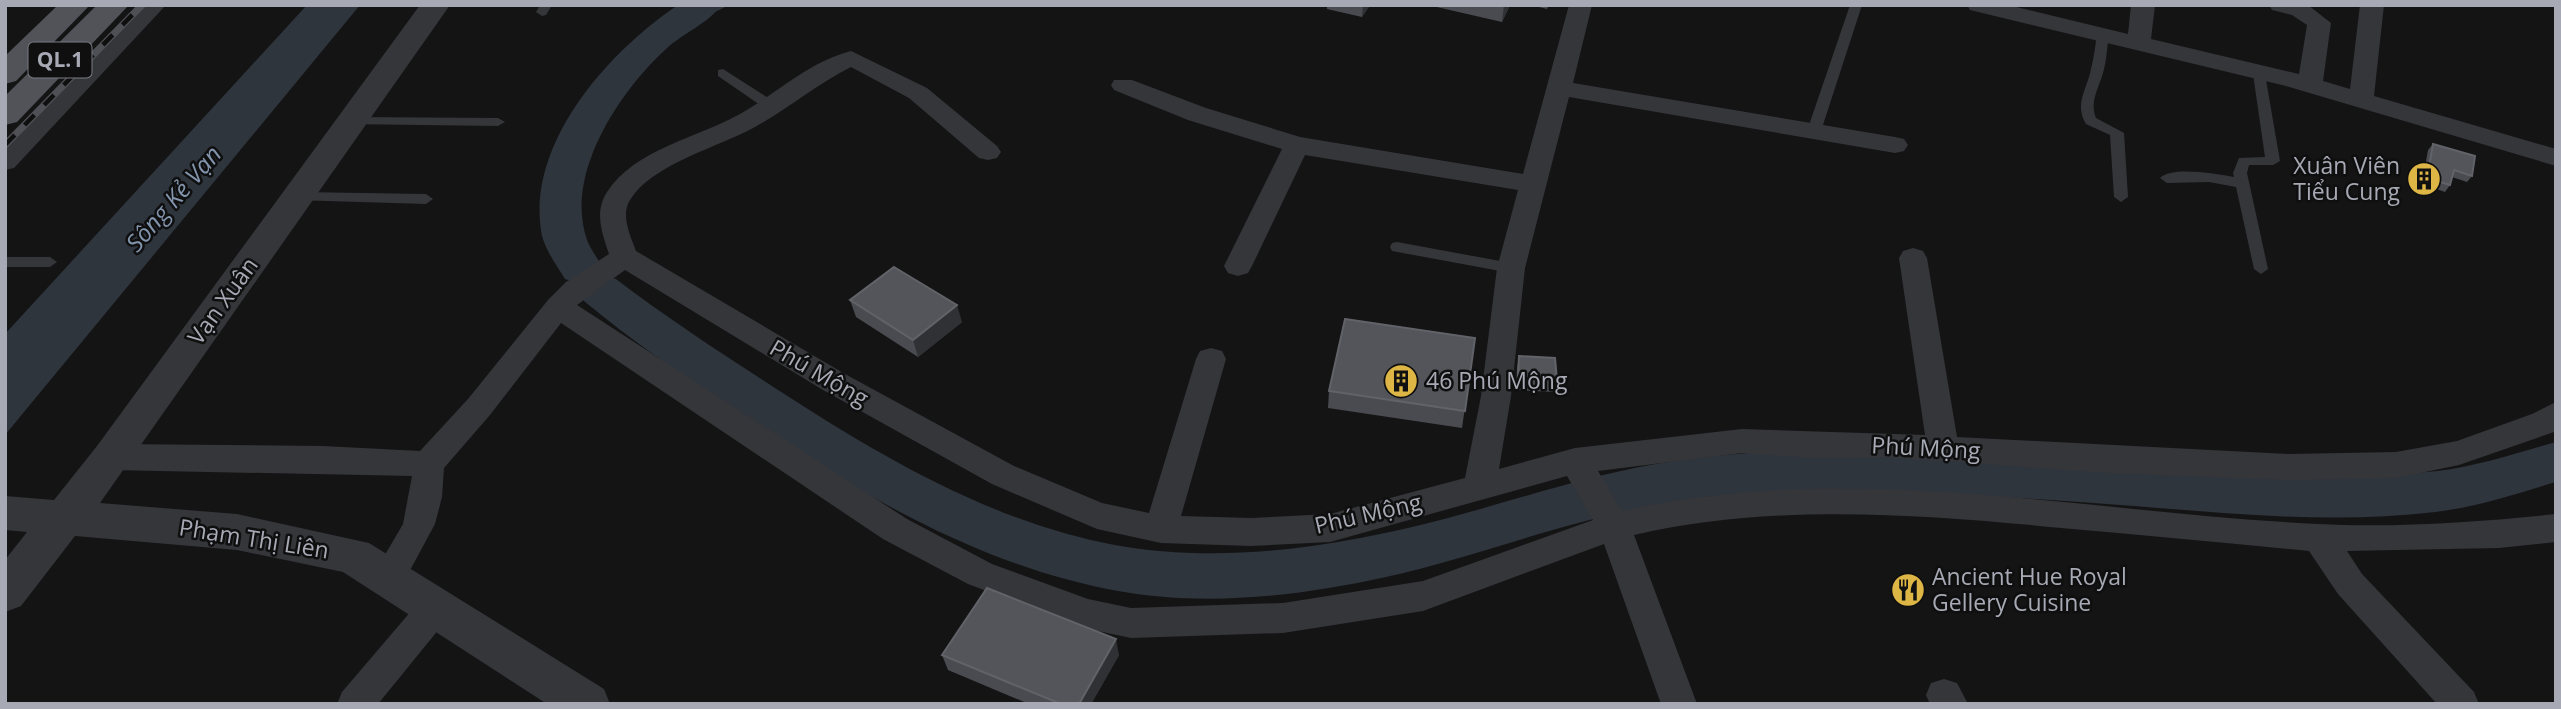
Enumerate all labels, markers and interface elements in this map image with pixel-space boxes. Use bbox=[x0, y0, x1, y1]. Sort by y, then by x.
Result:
road number: QL.1 bbox=[28, 42, 92, 78]
water label: Sông Kẻ Vạn bbox=[118, 138, 228, 258]
place label: Xuân Viên Tiểu Cung bbox=[2293, 149, 2401, 207]
building icon: Xuân Viên Tiểu Cung bbox=[2405, 160, 2443, 198]
street label: Vạn Xuân bbox=[180, 250, 265, 351]
street label: Phú Mộng bbox=[764, 331, 875, 414]
building icon: 46 Phú Mộng bbox=[1382, 362, 1420, 400]
place label: 46 Phú Mộng bbox=[1426, 364, 1568, 396]
street label: Phú Mộng bbox=[1871, 428, 1982, 466]
street label: Phú Mộng bbox=[1311, 485, 1425, 541]
street label: Phạm Thị Liên bbox=[177, 510, 331, 566]
place label: Ancient Hue Royal Gellery Cuisine bbox=[1932, 560, 2127, 618]
restaurant icon: Ancient Hue Royal Gellery Cuisine bbox=[1889, 571, 1927, 609]

